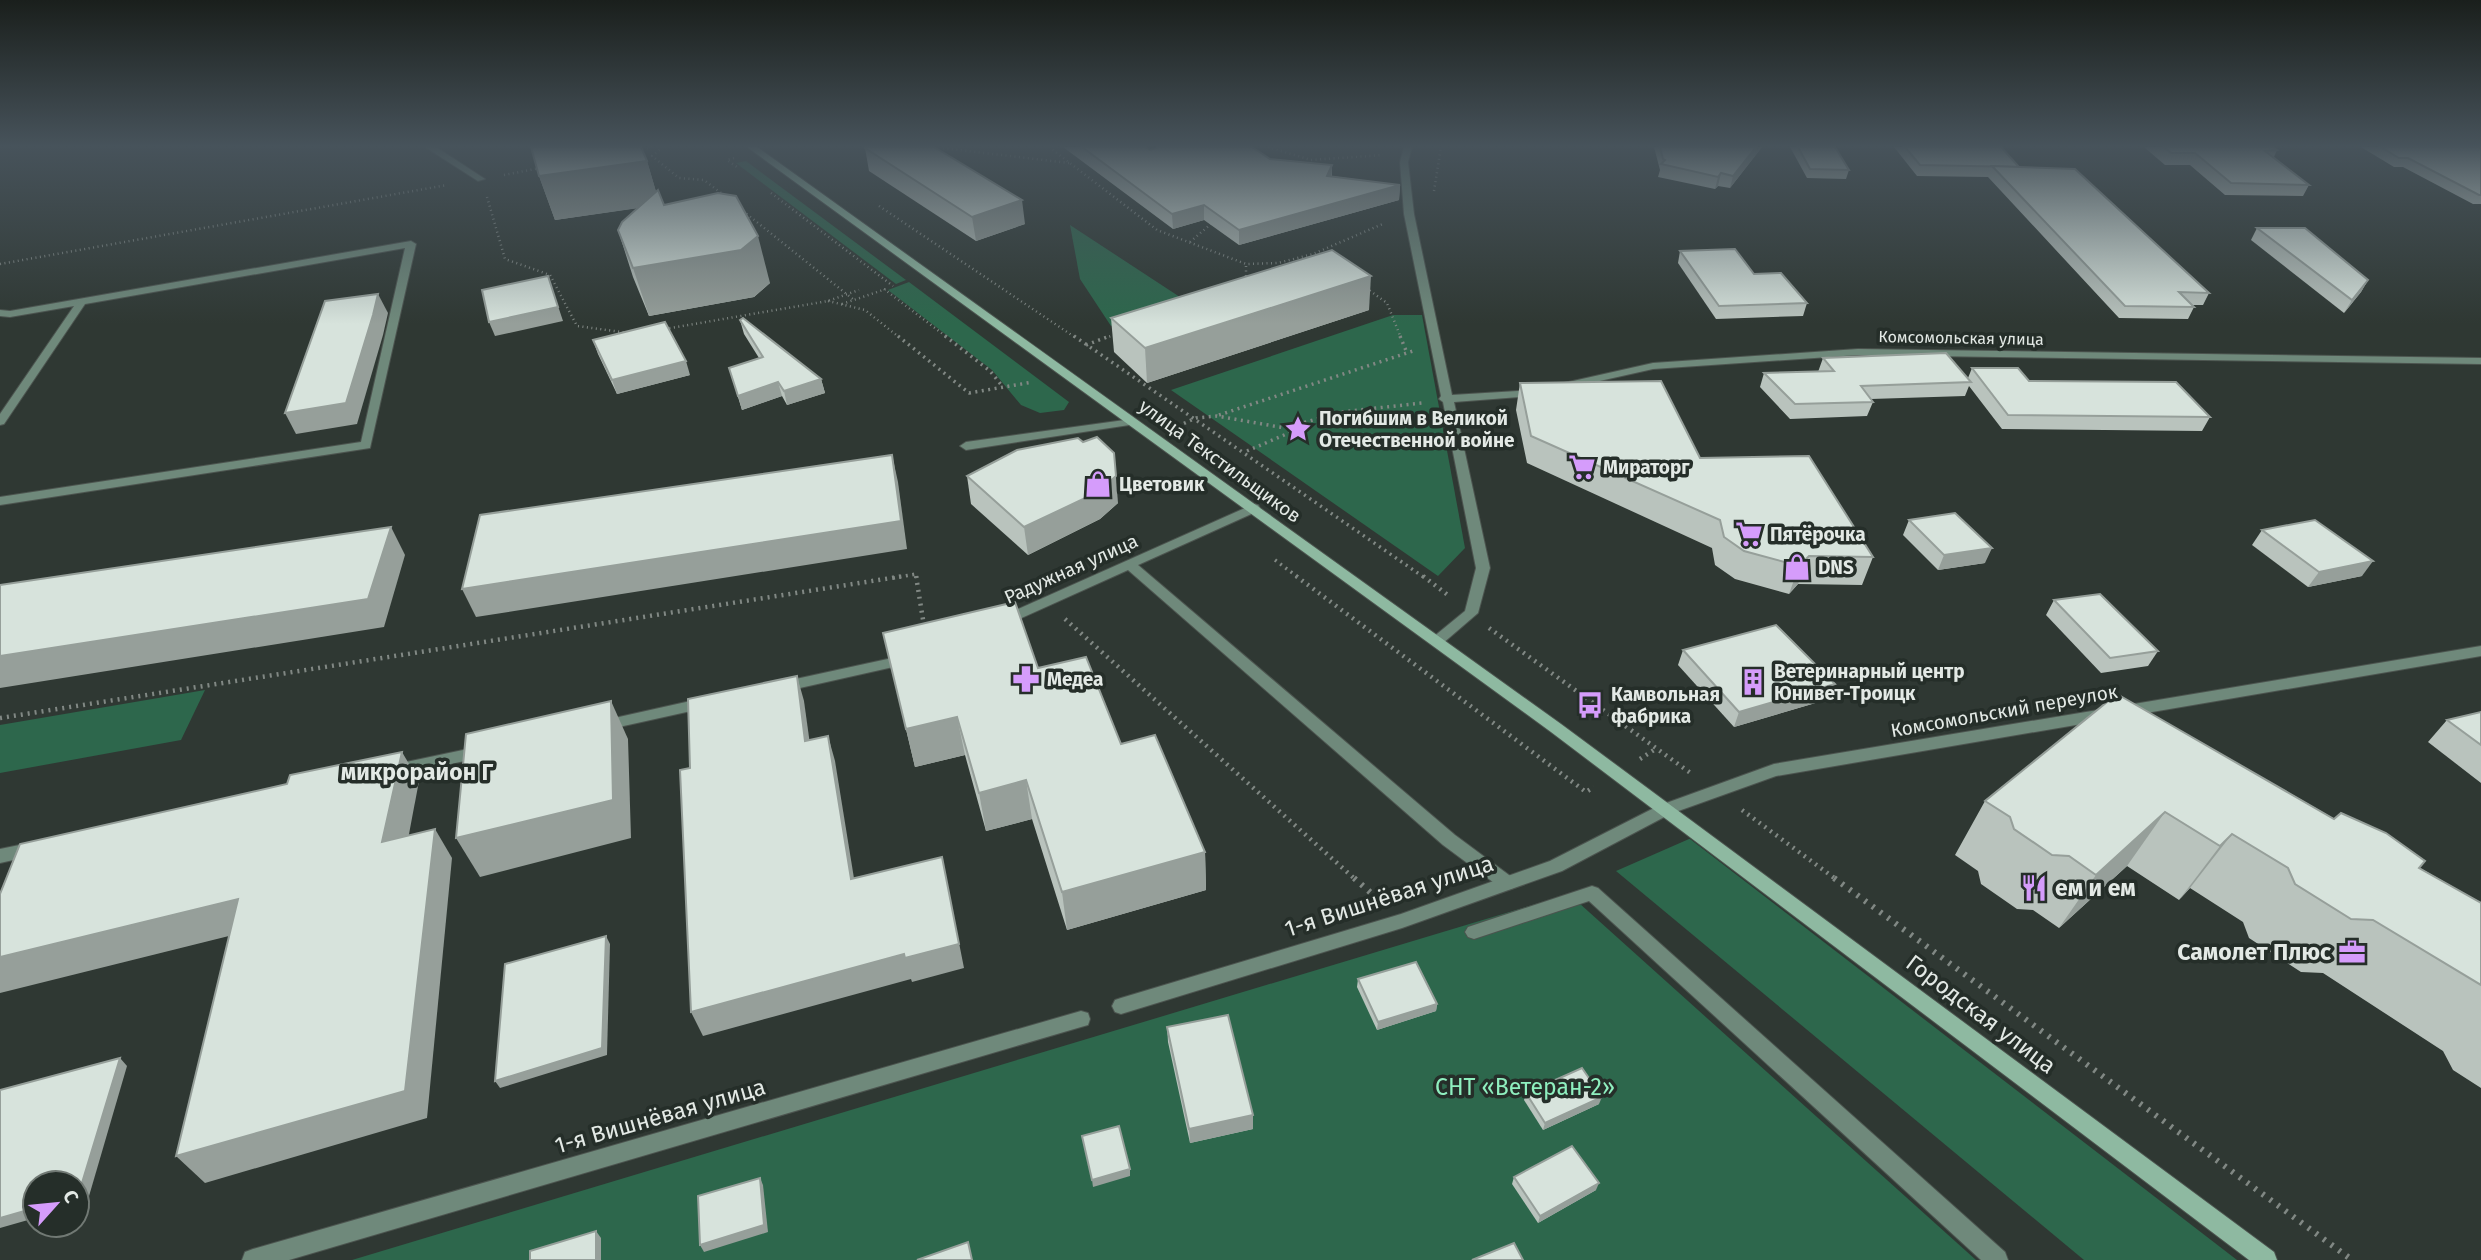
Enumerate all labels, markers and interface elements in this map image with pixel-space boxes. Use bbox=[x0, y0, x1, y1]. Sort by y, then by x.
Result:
street label: Комсомольская улица bbox=[1878, 327, 2044, 349]
street label: улица Текстильщиков bbox=[1135, 394, 1305, 528]
place label: Погибшим в Великой Отечественной войне bbox=[1319, 407, 1515, 452]
place icon: Погибшим в Великой Отечественной войне bbox=[1283, 414, 1313, 444]
supermarket icon: Мираторг bbox=[1567, 452, 1597, 482]
place label: Мираторг bbox=[1603, 456, 1690, 479]
shop icon: Цветовик bbox=[1083, 469, 1113, 499]
place label: Цветовик bbox=[1119, 473, 1205, 496]
supermarket icon: Пятёрочка bbox=[1734, 519, 1764, 549]
place label: Пятёрочка bbox=[1770, 523, 1866, 546]
street label: Радужная улица bbox=[1001, 529, 1141, 609]
shop icon: DNS bbox=[1782, 552, 1812, 582]
place label: DNS bbox=[1818, 556, 1854, 579]
place label: Ветеринарный центр Юнивет-Троицк bbox=[1774, 660, 1965, 705]
pharmacy icon: Медеа bbox=[1011, 664, 1041, 694]
building icon: Ветеринарный центр Юнивет-Троицк bbox=[1738, 667, 1768, 697]
place label: Медеа bbox=[1047, 668, 1103, 691]
street label: Комсомольский переулок bbox=[1889, 680, 2119, 742]
place label: Камвольная фабрика bbox=[1611, 683, 1720, 728]
bus stop icon: Камвольная фабрика bbox=[1575, 690, 1605, 720]
district label: микрорайон Г bbox=[341, 758, 494, 786]
street label: 1-я Вишнёвая улица bbox=[1281, 849, 1497, 943]
restaurant icon: ем и ем bbox=[2019, 873, 2049, 903]
place label: ем и ем bbox=[2055, 874, 2136, 902]
office icon: Самолет Плюс bbox=[2337, 937, 2367, 967]
place label: Самолет Плюс bbox=[2177, 938, 2331, 966]
street label: Городская улица bbox=[1901, 949, 2061, 1079]
street label: 1-я Вишнёвая улица bbox=[551, 1072, 769, 1160]
park label: СНТ «Ветеран-2» bbox=[1435, 1073, 1615, 1101]
north arrow bbox=[21, 1169, 91, 1239]
text: С bbox=[58, 1186, 83, 1207]

